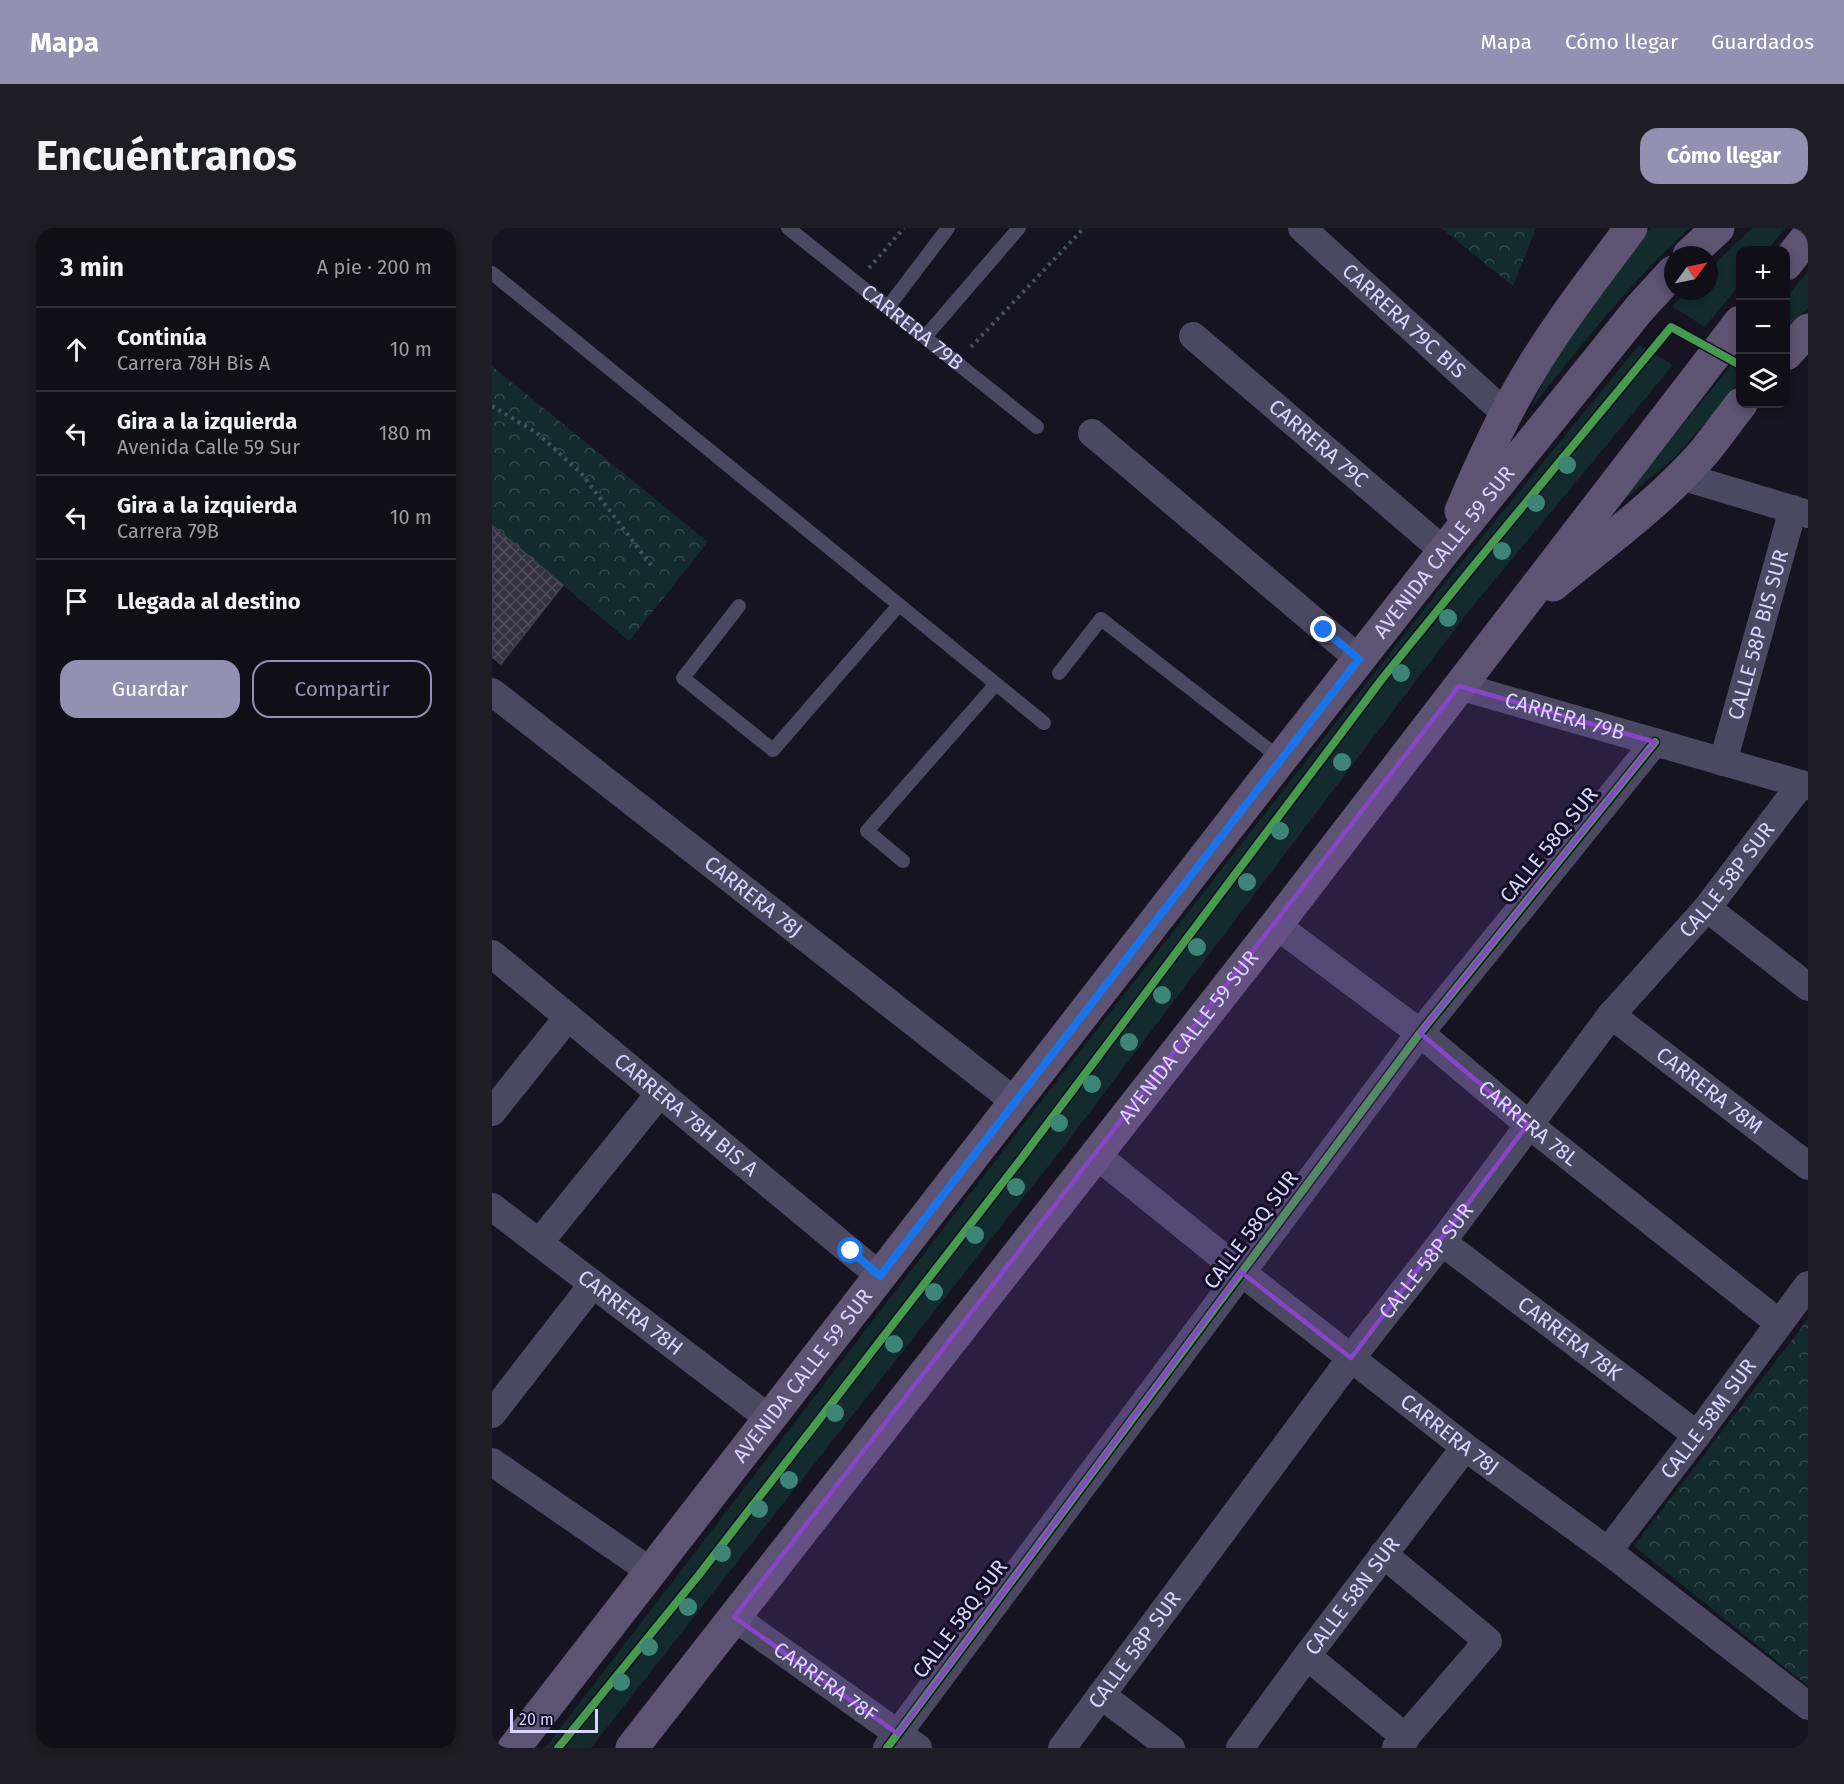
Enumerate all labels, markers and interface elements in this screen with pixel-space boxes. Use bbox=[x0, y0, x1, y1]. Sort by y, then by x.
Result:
text: Mapa bbox=[30, 26, 99, 59]
text: Mapa bbox=[1480, 29, 1532, 55]
text: Cómo llegar bbox=[1565, 29, 1678, 55]
text: Guardados bbox=[1711, 29, 1814, 55]
button: Cómo llegar bbox=[1640, 128, 1808, 184]
text: Encuéntranos bbox=[36, 131, 297, 181]
north arrow bbox=[1664, 246, 1718, 300]
map controls bbox=[1736, 246, 1790, 408]
button: + bbox=[1736, 246, 1790, 300]
text: 3 min bbox=[60, 252, 124, 283]
text: A pie · 200 m bbox=[317, 255, 432, 279]
street label: CARRERA 79C BIS bbox=[1337, 258, 1471, 384]
street label: CARRERA 79B bbox=[856, 279, 969, 376]
button: − bbox=[1736, 300, 1790, 354]
text: Continúa bbox=[117, 324, 207, 351]
icon: ahead bbox=[60, 333, 93, 366]
text: 10 m bbox=[390, 337, 432, 361]
text: Carrera 78H Bis A bbox=[117, 351, 270, 375]
button: layers bbox=[1736, 354, 1790, 408]
street label: CARRERA 79C bbox=[1263, 394, 1374, 493]
text: Gira a la izquierda bbox=[117, 408, 297, 435]
icon: left bbox=[60, 417, 93, 450]
text: 180 m bbox=[379, 421, 432, 445]
text: Avenida Calle 59 Sur bbox=[117, 435, 300, 459]
street label: AVENIDA CALLE 59 SUR bbox=[1368, 460, 1521, 643]
text: Gira a la izquierda bbox=[117, 492, 297, 519]
icon: left bbox=[60, 501, 93, 534]
text: 10 m bbox=[390, 505, 432, 529]
text: Carrera 79B bbox=[117, 519, 219, 543]
street label: CALLE 58P BIS SUR bbox=[1722, 546, 1794, 723]
icon: arrive bbox=[60, 585, 93, 618]
text: Llegada al destino bbox=[117, 588, 301, 615]
route end bbox=[1310, 616, 1336, 642]
button: Guardar bbox=[60, 660, 240, 718]
button: Compartir bbox=[252, 660, 432, 718]
street label: CARRERA 79B bbox=[1502, 687, 1628, 746]
street label: CALLE 58Q SUR bbox=[1494, 782, 1604, 908]
street label: CALLE 58P SUR bbox=[1674, 817, 1780, 943]
street label: CARRERA 78J bbox=[699, 850, 808, 943]
street label: AVENIDA CALLE 59 SUR bbox=[1113, 945, 1264, 1129]
street label: CARRERA 78M bbox=[1651, 1041, 1768, 1140]
street label: CARRERA 78H BIS A bbox=[609, 1048, 763, 1182]
street label: CARRERA 78L bbox=[1473, 1075, 1584, 1172]
street label: CALLE 58Q SUR bbox=[1198, 1165, 1304, 1294]
street label: CALLE 58P SUR bbox=[1373, 1198, 1479, 1324]
route start bbox=[837, 1237, 863, 1263]
street label: CARRERA 78H bbox=[573, 1264, 688, 1361]
street label: AVENIDA CALLE 59 SUR bbox=[727, 1284, 878, 1468]
street label: CARRERA 78K bbox=[1512, 1291, 1627, 1387]
street label: CALLE 58M SUR bbox=[1655, 1353, 1762, 1484]
street label: CARRERA 78J bbox=[1395, 1388, 1504, 1480]
street label: CALLE 58N SUR bbox=[1299, 1531, 1406, 1660]
street label: CALLE 58Q SUR bbox=[907, 1554, 1013, 1683]
street label: CALLE 58P SUR bbox=[1083, 1586, 1187, 1714]
street label: CARRERA 78F bbox=[768, 1636, 882, 1728]
scale bar bbox=[510, 1706, 598, 1734]
text: 20 m bbox=[519, 1710, 554, 1729]

